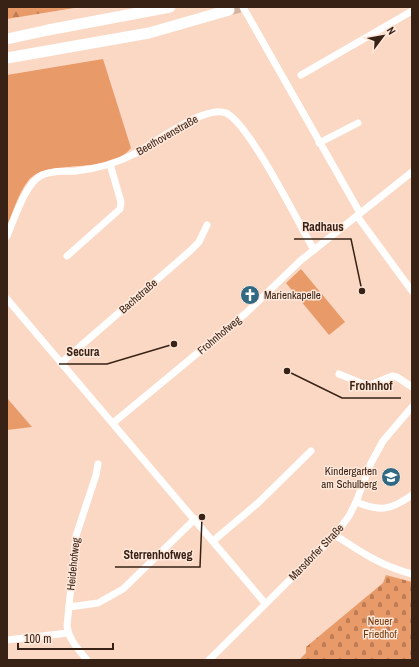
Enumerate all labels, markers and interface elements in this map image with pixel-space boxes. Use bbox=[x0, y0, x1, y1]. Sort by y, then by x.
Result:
north arrow bbox=[363, 16, 403, 56]
text: N bbox=[384, 24, 399, 37]
street label: Beethovenstraße bbox=[134, 112, 200, 158]
callout: Radhaus bbox=[294, 215, 351, 239]
text: Radhaus bbox=[302, 219, 344, 235]
street label: Bachstraße bbox=[116, 276, 160, 316]
church icon: Marienkapelle bbox=[239, 284, 261, 306]
place label: Marienkapelle bbox=[264, 288, 321, 302]
street label: Frohnhofweg bbox=[194, 313, 244, 357]
callout: Secura bbox=[59, 340, 107, 364]
text: Secura bbox=[67, 344, 100, 360]
callout: Frohnhof bbox=[342, 374, 401, 398]
text: Frohnhof bbox=[349, 378, 393, 394]
place label: Kindergarten am Schulberg bbox=[321, 464, 377, 491]
school or university icon: Kindergarten am Schulberg bbox=[380, 466, 402, 488]
street label: Marsdorfer Straße bbox=[286, 521, 346, 583]
street label: Heidehofweg bbox=[63, 537, 83, 591]
callout: Sterrenhofweg bbox=[115, 543, 200, 567]
text: Sterrenhofweg bbox=[124, 547, 192, 563]
park label: Neuer Friedhof bbox=[363, 614, 397, 641]
scale bar bbox=[18, 625, 113, 651]
text: 100 m bbox=[24, 631, 51, 647]

